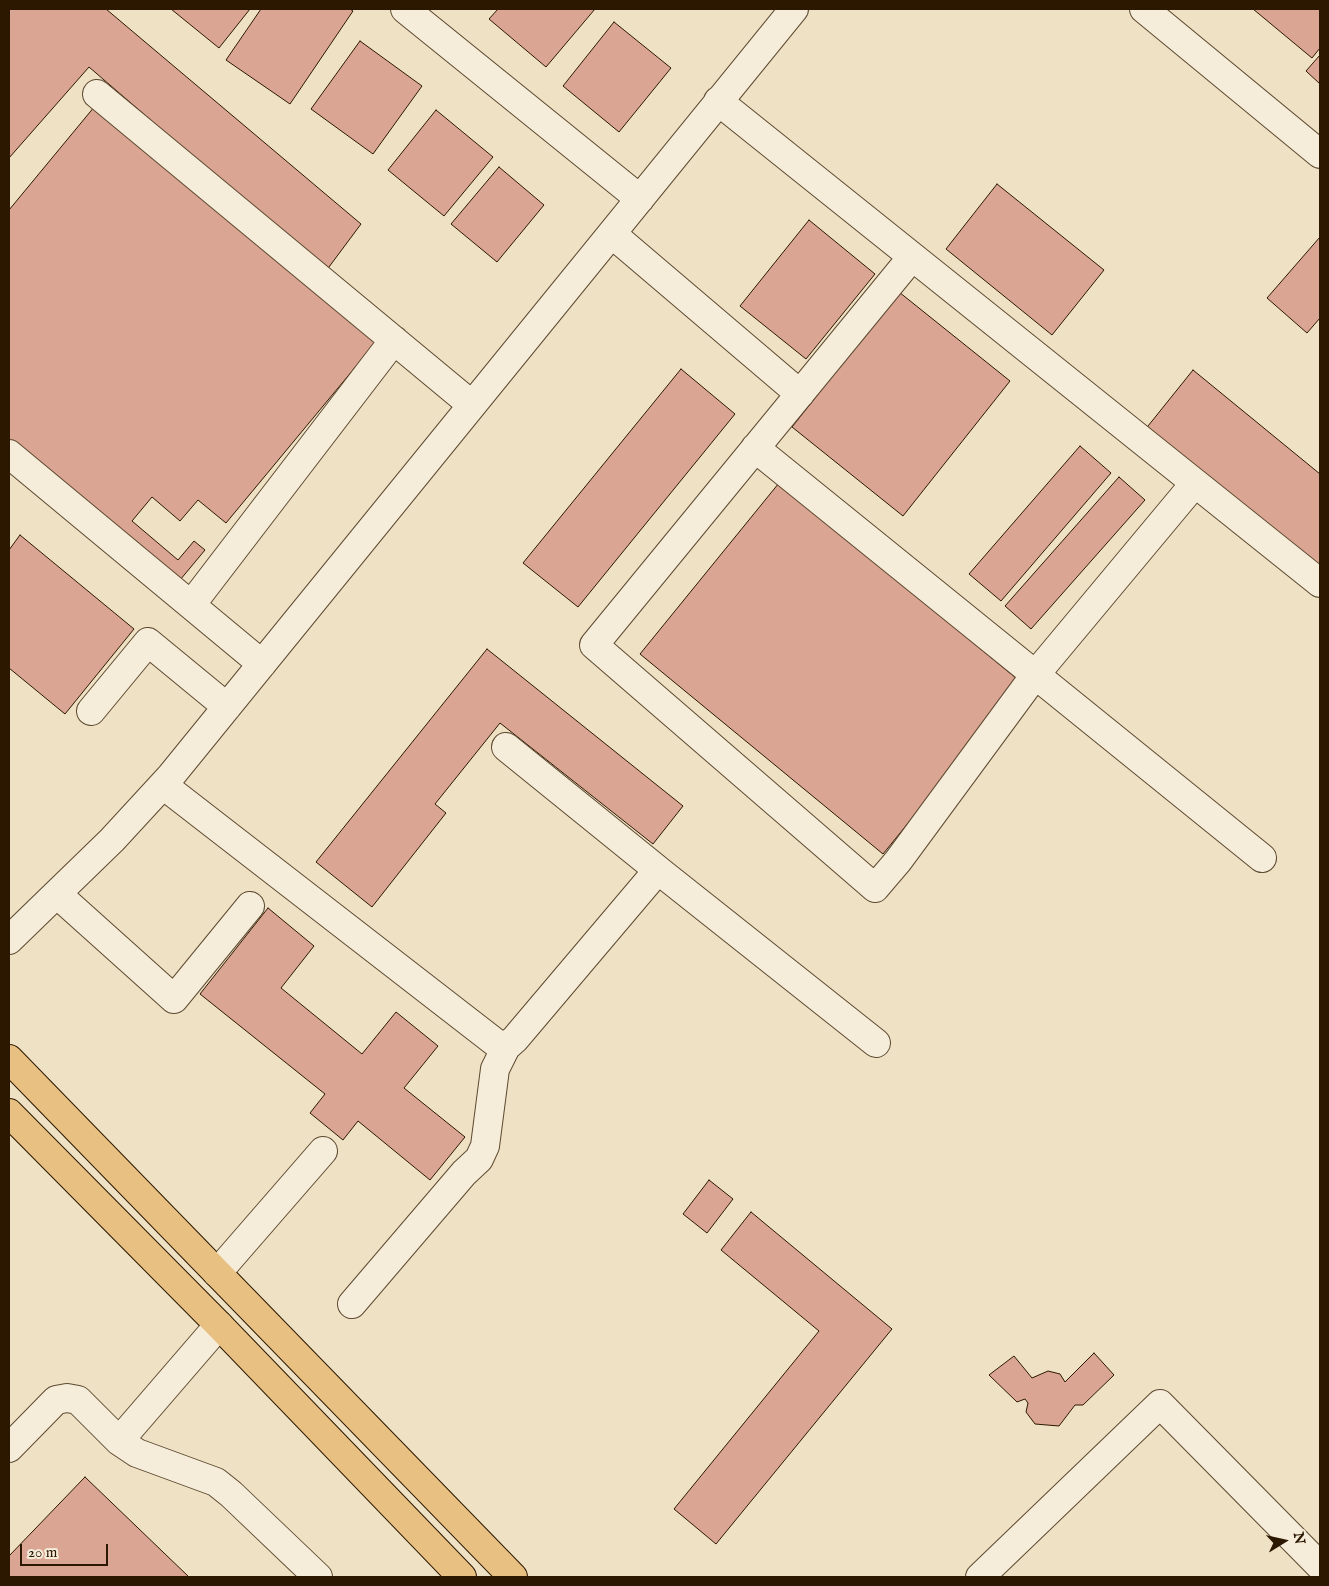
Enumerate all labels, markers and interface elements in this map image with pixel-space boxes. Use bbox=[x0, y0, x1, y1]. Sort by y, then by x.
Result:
north arrow bbox=[1259, 1516, 1309, 1566]
text: N bbox=[1289, 1531, 1309, 1546]
scale bar bbox=[22, 1534, 110, 1566]
text: 20 m bbox=[28, 1543, 57, 1562]

